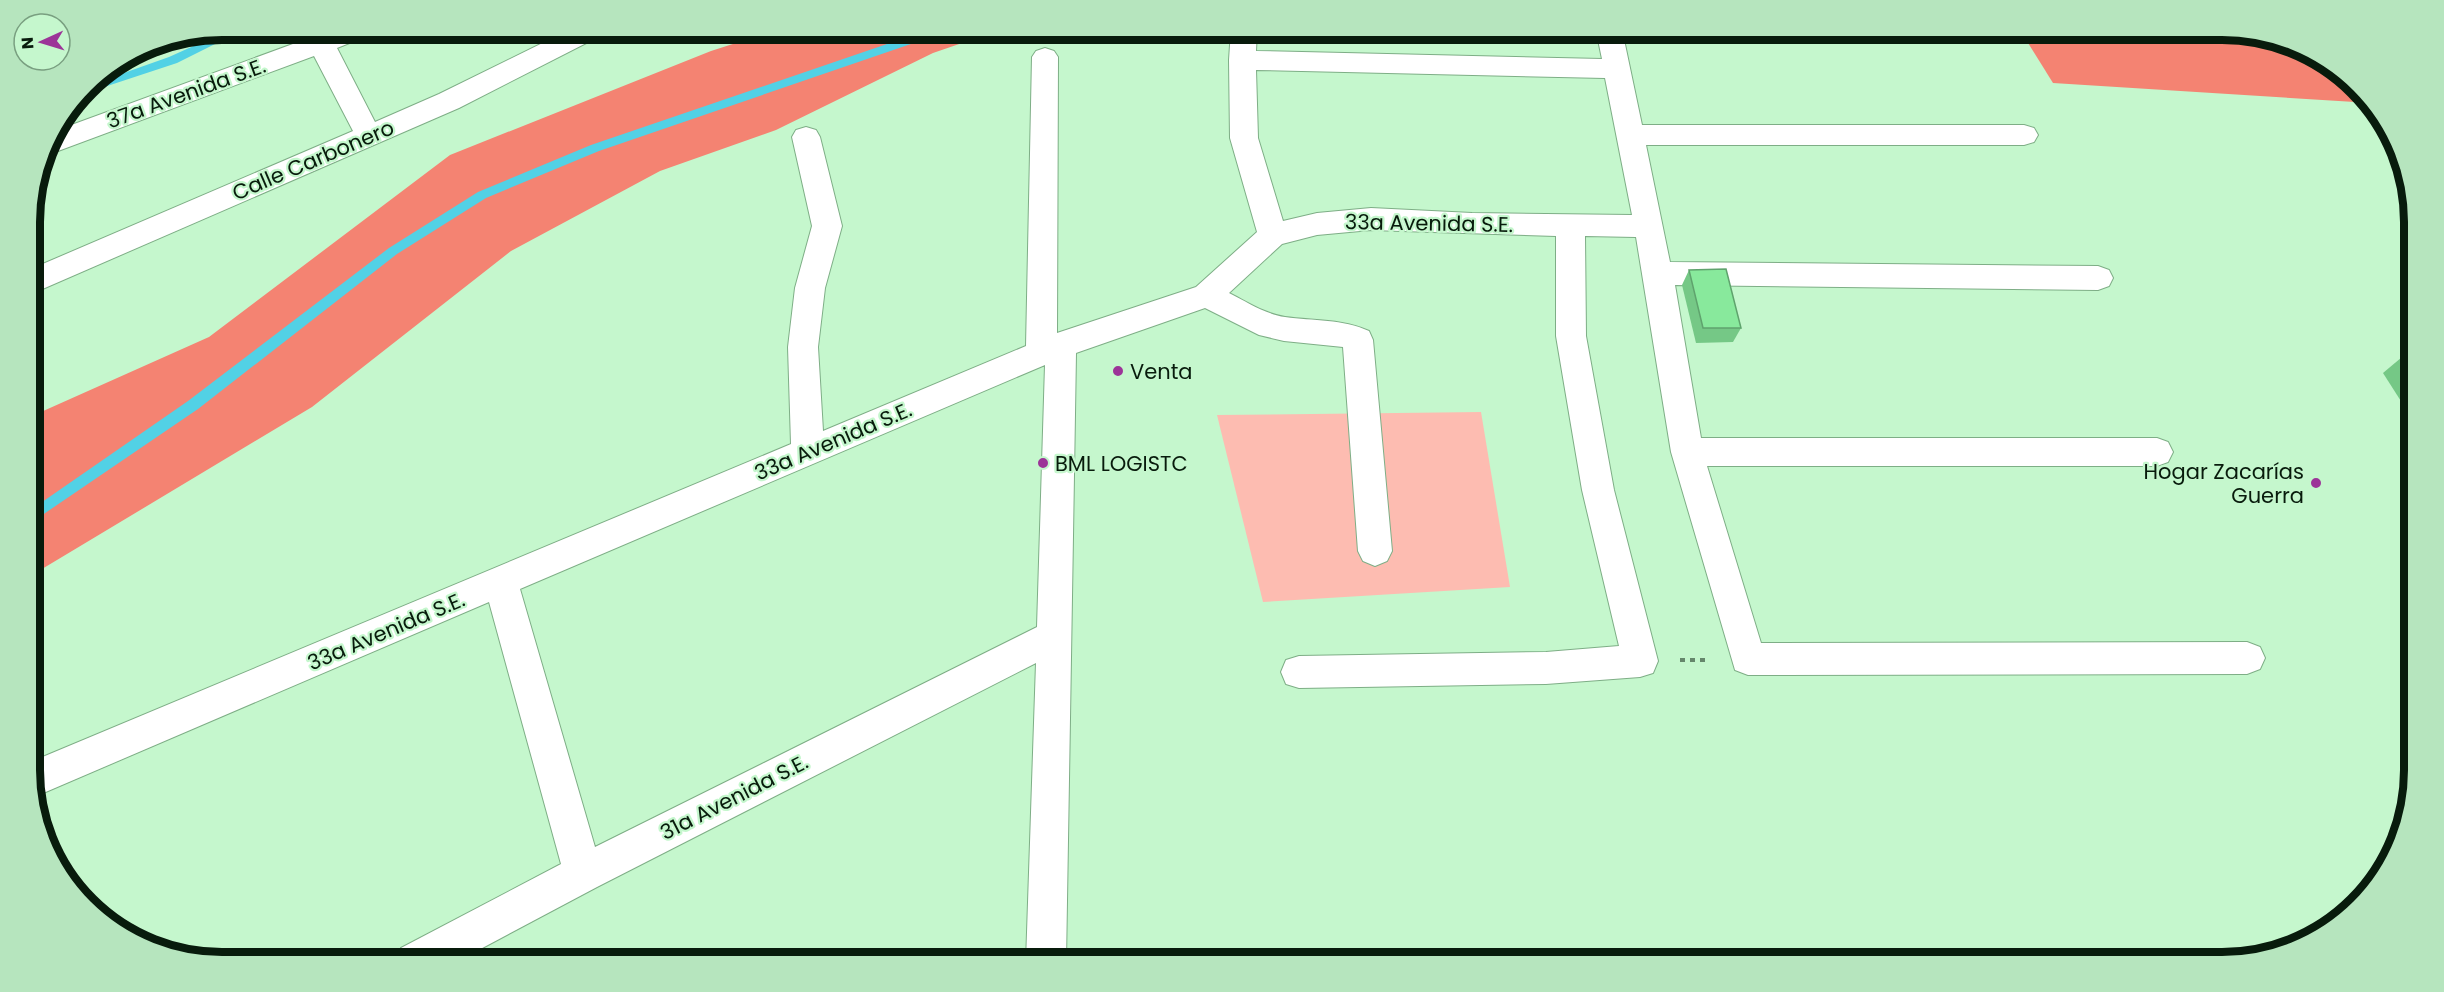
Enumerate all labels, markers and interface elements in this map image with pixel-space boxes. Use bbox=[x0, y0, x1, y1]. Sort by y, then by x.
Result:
north arrow bbox=[12, 12, 72, 72]
text: N bbox=[16, 36, 39, 50]
street label: 37a Avenida S.E. bbox=[103, 51, 269, 135]
street label: Calle Carbonero bbox=[228, 113, 398, 207]
street label: 33a Avenida S.E. bbox=[1345, 207, 1513, 239]
place label: Venta bbox=[1130, 357, 1193, 386]
marker: Venta bbox=[1111, 364, 1125, 378]
street label: 33a Avenida S.E. bbox=[750, 395, 916, 487]
place label: BML LOGISTC bbox=[1055, 449, 1188, 478]
marker: BML LOGISTC bbox=[1036, 456, 1050, 470]
place label: Hogar Zacarías Guerra bbox=[2144, 457, 2304, 510]
marker: Hogar Zacarías Guerra bbox=[2309, 476, 2323, 490]
street label: 33a Avenida S.E. bbox=[303, 585, 469, 677]
street label: 31a Avenida S.E. bbox=[655, 747, 813, 847]

